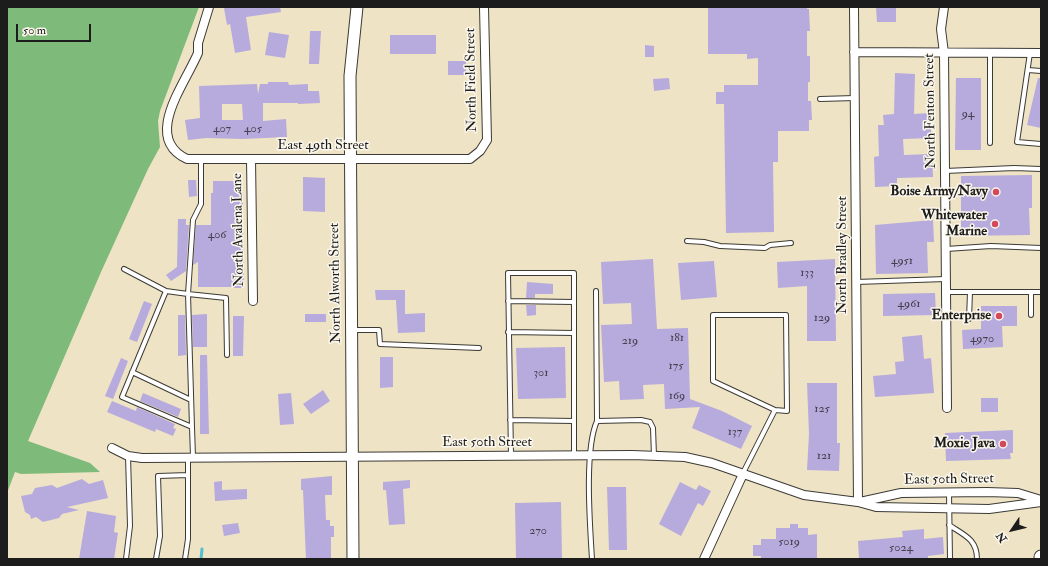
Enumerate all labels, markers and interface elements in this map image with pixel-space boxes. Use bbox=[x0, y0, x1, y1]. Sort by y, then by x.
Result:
scale bar bbox=[18, 16, 93, 42]
text: 50 m bbox=[23, 23, 46, 38]
street label: North Field Street bbox=[463, 28, 481, 132]
street label: North Fenton Street bbox=[922, 53, 940, 169]
house number: 94 bbox=[962, 107, 974, 121]
house number: 407 bbox=[213, 122, 231, 136]
house number: 405 bbox=[244, 122, 262, 136]
street label: East 49th Street bbox=[277, 138, 369, 154]
street label: North Avalena Lane bbox=[230, 173, 248, 287]
place label: Boise Army/Navy bbox=[890, 184, 988, 200]
marker: Boise Army/Navy bbox=[991, 187, 1001, 197]
street label: North Bradley Street bbox=[835, 196, 851, 314]
place label: Whitewater Marine bbox=[921, 208, 987, 240]
marker: Whitewater Marine bbox=[990, 219, 1000, 229]
street label: North Alworth Street bbox=[327, 223, 345, 343]
house number: 406 bbox=[208, 228, 226, 242]
house number: 4951 bbox=[891, 254, 913, 268]
house number: 133 bbox=[800, 266, 814, 280]
house number: 4961 bbox=[898, 297, 920, 311]
place label: Enterprise bbox=[932, 308, 991, 324]
house number: 129 bbox=[814, 311, 830, 325]
marker: Enterprise bbox=[994, 311, 1004, 321]
house number: 181 bbox=[670, 331, 684, 345]
house number: 4970 bbox=[970, 332, 994, 346]
house number: 219 bbox=[622, 334, 638, 348]
house number: 175 bbox=[668, 359, 684, 373]
house number: 301 bbox=[534, 366, 548, 380]
house number: 169 bbox=[669, 389, 685, 403]
house number: 125 bbox=[814, 402, 830, 416]
house number: 137 bbox=[728, 425, 742, 439]
street label: East 50th Street bbox=[442, 435, 532, 451]
place label: Moxie Java bbox=[934, 436, 995, 452]
marker: Moxie Java bbox=[998, 439, 1008, 449]
house number: 121 bbox=[817, 449, 831, 463]
street label: East 50th Street bbox=[904, 471, 994, 489]
north arrow bbox=[992, 510, 1032, 550]
house number: 270 bbox=[529, 524, 547, 538]
text: N bbox=[994, 529, 1010, 545]
house number: 5019 bbox=[778, 535, 800, 549]
house number: 5024 bbox=[889, 541, 913, 555]

